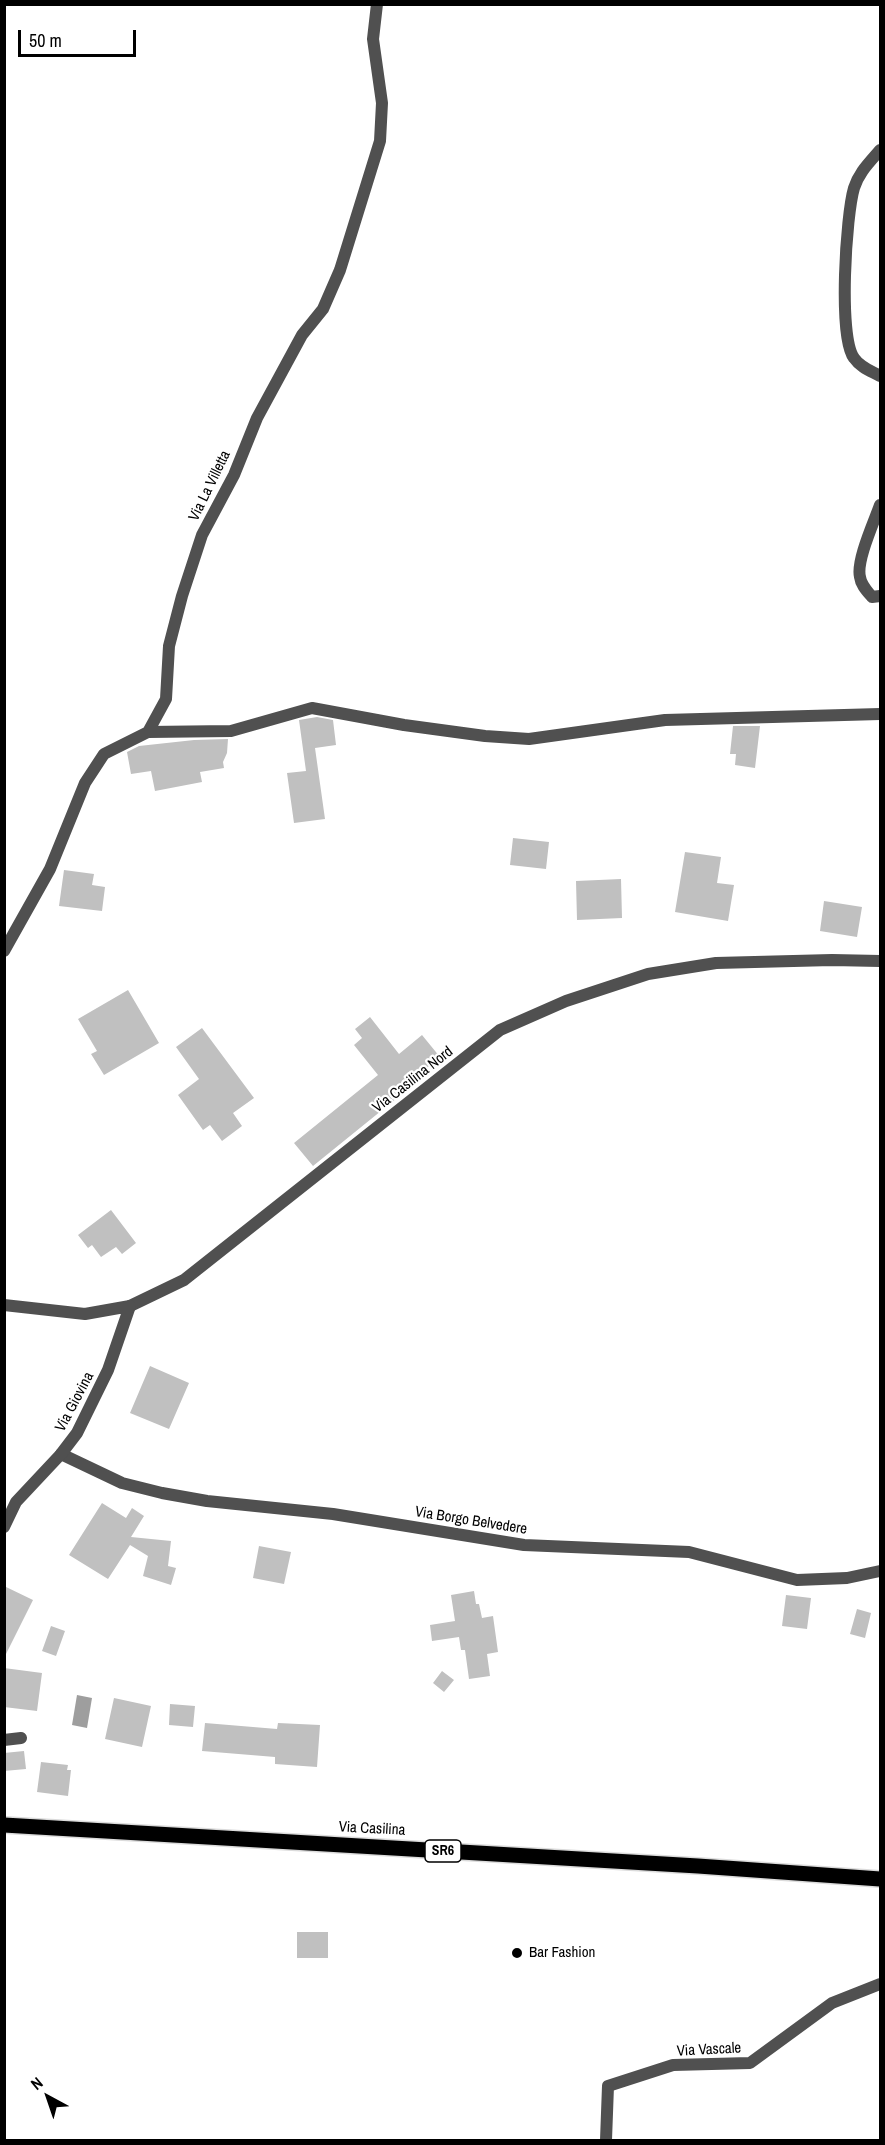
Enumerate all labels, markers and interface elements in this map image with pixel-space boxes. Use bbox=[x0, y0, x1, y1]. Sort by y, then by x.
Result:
scale bar bbox=[21, 18, 140, 56]
text: 50 m bbox=[29, 28, 62, 53]
street label: Via La Villetta bbox=[185, 448, 235, 524]
street label: Via Casilina Nord bbox=[369, 1043, 457, 1117]
street label: Via Giovina bbox=[52, 1369, 98, 1435]
street label: Via Borgo Belvedere bbox=[414, 1503, 528, 1539]
street label: Via Casilina bbox=[338, 1818, 406, 1840]
road number: SR6 bbox=[425, 1840, 461, 1862]
place label: Bar Fashion bbox=[529, 1944, 595, 1962]
marker: Bar Fashion bbox=[510, 1946, 524, 1960]
street label: Via Vascale bbox=[676, 2039, 742, 2061]
north arrow bbox=[18, 2067, 78, 2127]
text: N bbox=[26, 2072, 47, 2095]

